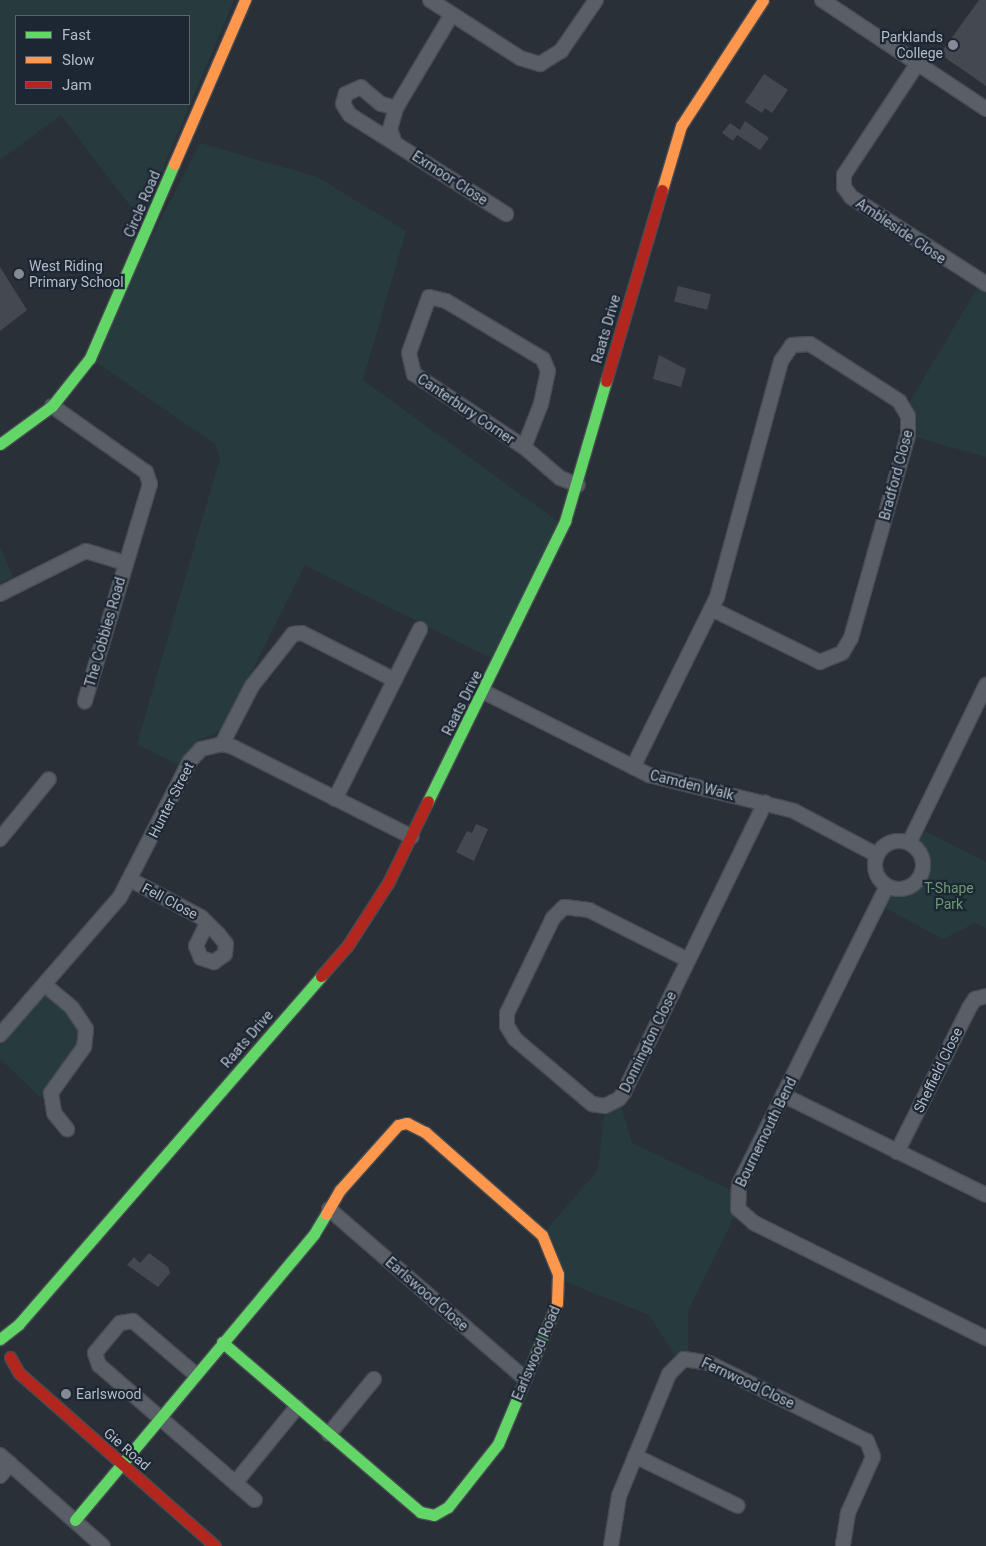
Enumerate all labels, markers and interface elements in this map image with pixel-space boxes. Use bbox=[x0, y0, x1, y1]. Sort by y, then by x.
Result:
legend bbox=[15, 15, 190, 105]
text: Fast bbox=[62, 26, 91, 44]
place label: Parklands College bbox=[881, 29, 943, 62]
marker: Parklands College bbox=[947, 39, 959, 51]
text: Slow bbox=[62, 51, 94, 69]
text: Jam bbox=[62, 76, 92, 94]
street label: Exmoor Close bbox=[409, 147, 491, 209]
street label: Circle Road bbox=[120, 168, 164, 240]
street label: Ambleside Close bbox=[853, 195, 949, 267]
place label: West Riding Primary School bbox=[29, 258, 124, 290]
marker: West Riding Primary School bbox=[13, 268, 25, 280]
street label: Raats Drive bbox=[588, 293, 624, 365]
street label: Canterbury Corner bbox=[414, 370, 518, 448]
street label: Bradford Close bbox=[876, 428, 916, 522]
street label: The Cobbles Road bbox=[81, 575, 129, 689]
street label: Raats Drive bbox=[438, 668, 486, 738]
street label: Hunter Street bbox=[145, 759, 197, 841]
street label: Camden Walk bbox=[648, 766, 736, 804]
street label: Fell Close bbox=[139, 879, 201, 923]
park label: T-Shape Park bbox=[924, 880, 974, 912]
street label: Donnington Close bbox=[616, 989, 680, 1095]
street label: Raats Drive bbox=[218, 1007, 276, 1071]
street label: Sheffield Close bbox=[910, 1025, 966, 1115]
street label: Bournemouth Bend bbox=[732, 1074, 800, 1190]
street label: Earlswood Close bbox=[382, 1254, 472, 1334]
street label: Earlswood Road bbox=[509, 1303, 563, 1403]
street label: Fernwood Close bbox=[699, 1354, 797, 1412]
place label: Earlswood bbox=[76, 1386, 141, 1402]
marker: Earlswood bbox=[60, 1388, 72, 1400]
street label: Gie Road bbox=[100, 1424, 154, 1474]

